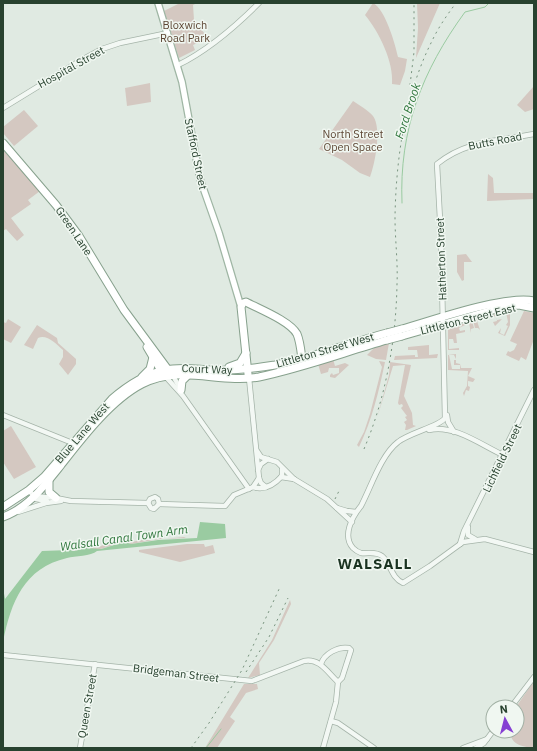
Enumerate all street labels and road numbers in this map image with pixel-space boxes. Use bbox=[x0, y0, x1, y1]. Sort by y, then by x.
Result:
street label: Hospital Street bbox=[35, 43, 107, 91]
street label: Stafford Street bbox=[182, 117, 210, 191]
street label: Butts Road bbox=[467, 129, 523, 153]
street label: Green Lane bbox=[52, 204, 96, 258]
street label: Hatherton Street bbox=[433, 217, 449, 301]
street label: Littleton Street East bbox=[419, 300, 517, 338]
street label: Littleton Street West bbox=[274, 329, 376, 371]
street label: Court Way bbox=[181, 361, 233, 377]
street label: Blue Lane West bbox=[52, 400, 112, 466]
street label: Lichfield Street bbox=[479, 421, 525, 495]
street label: Bridgeman Street bbox=[132, 661, 220, 685]
street label: Queen Street bbox=[74, 673, 100, 739]

